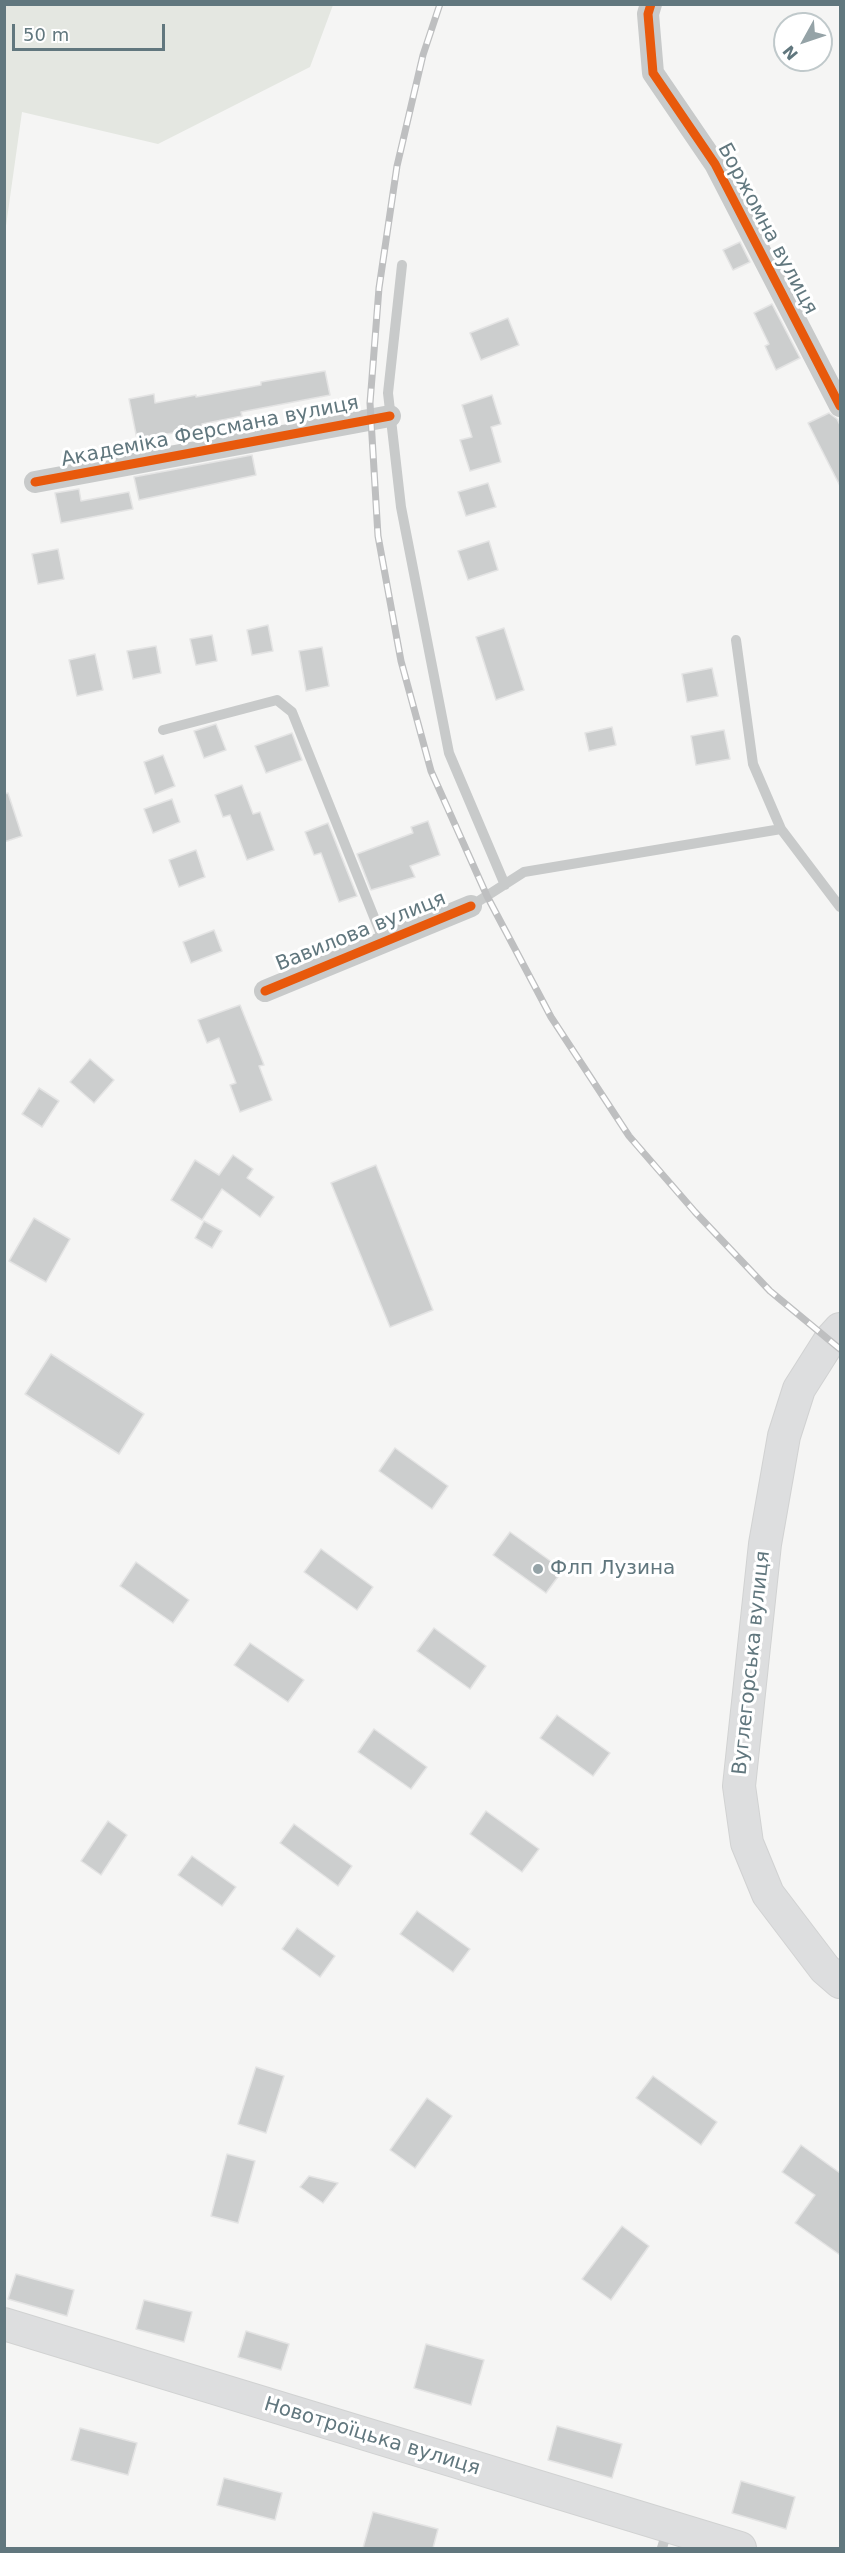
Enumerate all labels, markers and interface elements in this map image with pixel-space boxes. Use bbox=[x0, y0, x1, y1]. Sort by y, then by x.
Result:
scale bar bbox=[15, 12, 168, 50]
north arrow bbox=[773, 12, 833, 72]
text: 50 m bbox=[23, 24, 69, 45]
text: N bbox=[779, 41, 802, 64]
street label: Боржомна вулиця bbox=[712, 139, 822, 319]
street label: Академіка Ферсмана вулиця bbox=[59, 391, 361, 473]
street label: Вавилова вулиця bbox=[272, 887, 450, 977]
street label: Вуглегорська вулиця bbox=[728, 1550, 776, 1776]
place label: Флп Лузина bbox=[550, 1557, 675, 1581]
marker: Флп Лузина bbox=[531, 1562, 545, 1576]
street label: Новотроїцька вулиця bbox=[261, 2393, 483, 2481]

